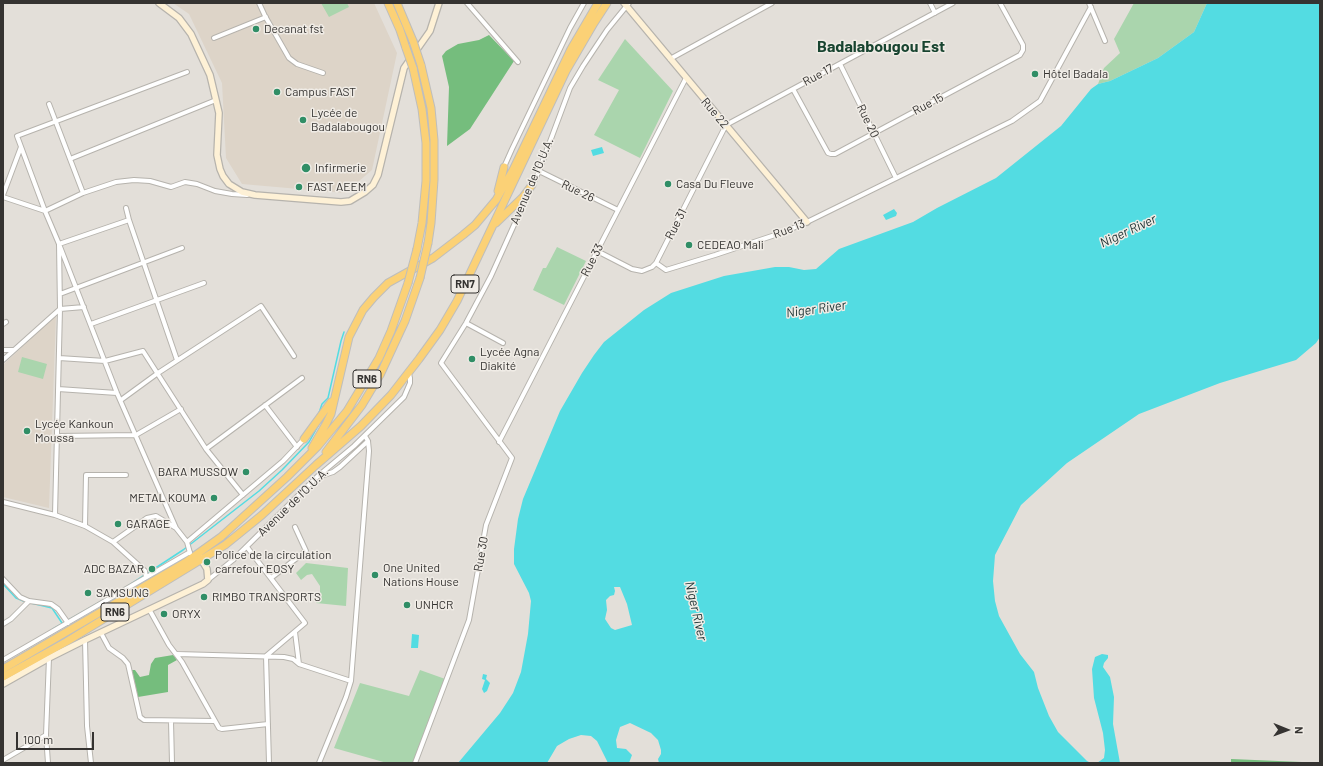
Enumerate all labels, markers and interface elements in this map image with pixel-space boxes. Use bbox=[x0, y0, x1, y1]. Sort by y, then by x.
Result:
place label: Decanat fst bbox=[264, 22, 324, 36]
marker: Decanat fst bbox=[251, 24, 261, 34]
district label: Badalabougou Est bbox=[817, 37, 945, 57]
street label: Rue 17 bbox=[800, 61, 836, 89]
place label: Hôtel Badala bbox=[1043, 67, 1108, 81]
marker: Hôtel Badala bbox=[1030, 69, 1040, 79]
place label: Campus FAST bbox=[285, 85, 356, 99]
marker: Campus FAST bbox=[272, 87, 282, 97]
street label: Rue 15 bbox=[910, 90, 946, 118]
street label: Rue 22 bbox=[698, 95, 732, 131]
street label: Rue 20 bbox=[854, 102, 882, 140]
place label: Lycée de Badalabougou bbox=[311, 106, 385, 134]
marker: Lycée de Badalabougou bbox=[298, 115, 308, 125]
street label: Avenue de l'O.U.A. bbox=[507, 136, 557, 226]
place label: Infirmerie bbox=[315, 161, 366, 175]
marker: Infirmerie bbox=[300, 162, 312, 174]
street label: Rue 26 bbox=[559, 177, 597, 205]
place label: Casa Du Fleuve bbox=[676, 177, 754, 191]
marker: Casa Du Fleuve bbox=[663, 179, 673, 189]
place label: FAST AEEM bbox=[307, 180, 366, 194]
marker: FAST AEEM bbox=[294, 182, 304, 192]
street label: Rue 31 bbox=[662, 206, 690, 242]
water label: Niger River bbox=[1097, 211, 1159, 251]
street label: Rue 13 bbox=[771, 216, 807, 242]
place label: CEDEAO Mali bbox=[697, 238, 764, 252]
marker: CEDEAO Mali bbox=[684, 240, 694, 250]
street label: Rue 33 bbox=[578, 241, 606, 279]
road number: RN7 bbox=[451, 275, 479, 293]
water label: Niger River bbox=[785, 297, 847, 321]
place label: Lycée Agna Diakité bbox=[480, 345, 539, 373]
marker: Lycée Agna Diakité bbox=[467, 354, 477, 364]
road number: RN6 bbox=[353, 370, 381, 388]
place label: Lycée Kankoun Moussa bbox=[35, 417, 114, 445]
marker: Lycée Kankoun Moussa bbox=[22, 426, 32, 436]
place label: BARA MUSSOW bbox=[158, 465, 238, 479]
street label: Avenue de l'O.U.A. bbox=[255, 465, 331, 539]
marker: BARA MUSSOW bbox=[241, 467, 251, 477]
place label: METAL KOUMA bbox=[129, 491, 206, 505]
marker: METAL KOUMA bbox=[209, 493, 219, 503]
place label: GARAGE bbox=[126, 517, 170, 531]
marker: GARAGE bbox=[113, 519, 123, 529]
street label: Rue 30 bbox=[471, 535, 491, 573]
place label: Police de la circulation carrefour EOSY bbox=[215, 548, 331, 576]
marker: Police de la circulation carrefour EOSY bbox=[202, 557, 212, 567]
place label: One United Nations House bbox=[383, 561, 459, 589]
place label: ADC BAZAR bbox=[84, 562, 144, 576]
marker: ADC BAZAR bbox=[147, 564, 157, 574]
marker: One United Nations House bbox=[370, 570, 380, 580]
water label: Niger River bbox=[682, 580, 710, 642]
place label: SAMSUNG bbox=[96, 586, 149, 600]
marker: SAMSUNG bbox=[83, 588, 93, 598]
place label: RIMBO TRANSPORTS bbox=[212, 590, 321, 604]
marker: RIMBO TRANSPORTS bbox=[199, 592, 209, 602]
place label: UNHCR bbox=[415, 598, 453, 612]
marker: UNHCR bbox=[402, 600, 412, 610]
road number: RN6 bbox=[101, 603, 129, 621]
place label: ORYX bbox=[172, 607, 201, 621]
marker: ORYX bbox=[159, 609, 169, 619]
north arrow bbox=[1267, 710, 1307, 750]
scale bar bbox=[18, 724, 96, 750]
text: N bbox=[1293, 726, 1306, 734]
text: 100 m bbox=[23, 732, 53, 746]

